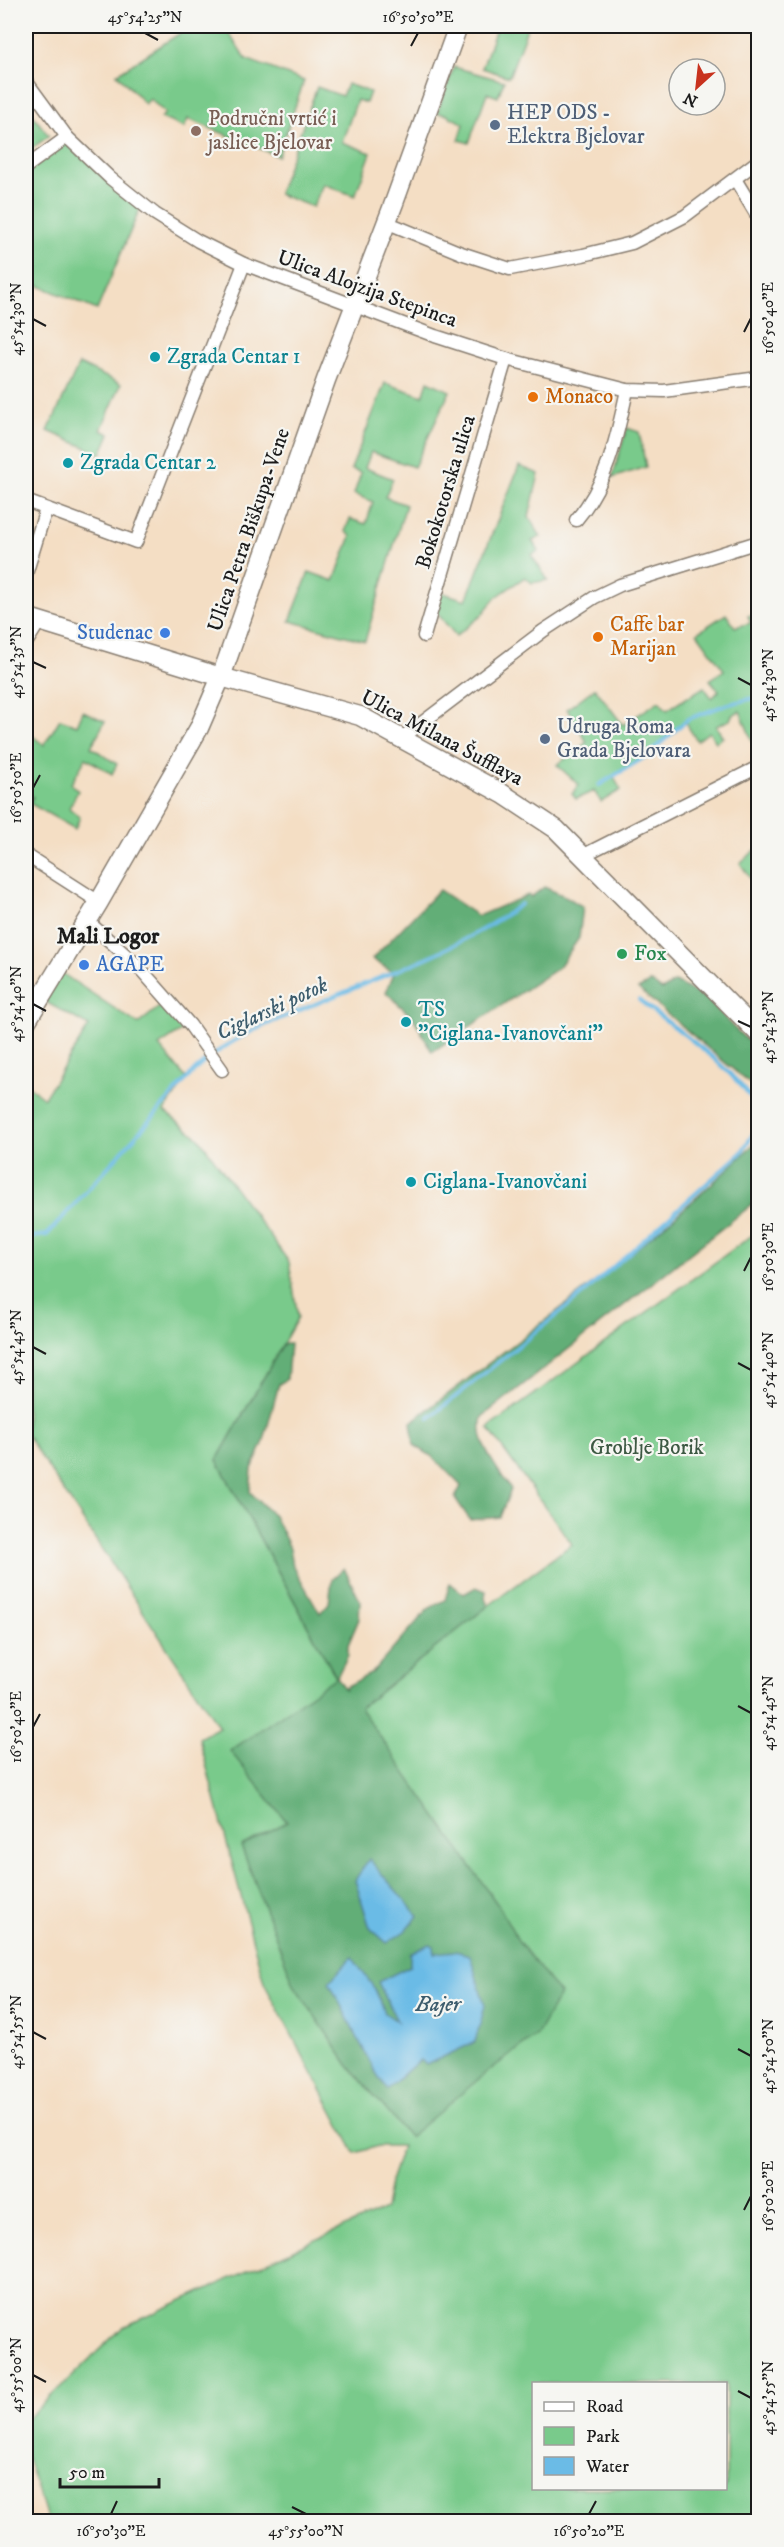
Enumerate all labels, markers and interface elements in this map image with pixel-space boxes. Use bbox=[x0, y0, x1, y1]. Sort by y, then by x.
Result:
text: 45°54'25"N bbox=[108, 8, 182, 27]
text: 16°50'50"E bbox=[382, 8, 454, 27]
north arrow bbox=[667, 57, 727, 117]
text: N bbox=[680, 88, 701, 111]
place label: HEP ODS - Elektra Bjelovar bbox=[507, 100, 645, 150]
place label: Područni vrtić i jaslice Bjelovar bbox=[205, 106, 337, 156]
marker: HEP ODS - Elektra Bjelovar bbox=[488, 118, 502, 132]
marker: Područni vrtić i jaslice Bjelovar bbox=[189, 124, 203, 138]
street label: Ulica Alojzija Stepinca bbox=[273, 244, 461, 334]
text: 45°54'30"N bbox=[7, 282, 26, 356]
text: 16°50'40"E bbox=[759, 282, 778, 354]
place label: Zgrada Centar 1 bbox=[167, 344, 301, 370]
marker: Zgrada Centar 1 bbox=[148, 350, 162, 364]
place label: Monaco bbox=[545, 384, 613, 410]
marker: Monaco bbox=[526, 390, 540, 404]
street label: Bokokotorska ulica bbox=[410, 412, 482, 572]
street label: Ulica Petra Biškupa-Vene bbox=[202, 425, 296, 635]
place label: Zgrada Centar 2 bbox=[80, 450, 217, 476]
marker: Zgrada Centar 2 bbox=[61, 456, 75, 470]
place label: Caffe bar Marijan bbox=[610, 612, 685, 662]
place label: Studenac bbox=[77, 620, 153, 646]
text: 45°54'35"N bbox=[7, 626, 26, 698]
marker: Studenac bbox=[158, 626, 172, 640]
marker: Caffe bar Marijan bbox=[591, 630, 605, 644]
text: 45°54'30"N bbox=[759, 648, 778, 722]
street label: Ulica Milana Šufflaya bbox=[356, 682, 529, 792]
place label: Udruga Roma Grada Bjelovara bbox=[557, 714, 691, 764]
marker: Udruga Roma Grada Bjelovara bbox=[538, 732, 552, 746]
text: 16°50'50"E bbox=[7, 752, 26, 824]
district label: Mali Logor bbox=[57, 923, 160, 950]
place label: Fox bbox=[634, 941, 667, 967]
marker: Fox bbox=[615, 947, 629, 961]
place label: AGAPE bbox=[96, 952, 164, 978]
marker: AGAPE bbox=[77, 958, 91, 972]
text: 45°54'40"N bbox=[7, 966, 26, 1042]
water label: Ciglarski potok bbox=[212, 971, 333, 1047]
text: 45°54'35"N bbox=[759, 991, 778, 1063]
place label: TS "Ciglana-Ivanovčani" bbox=[418, 997, 603, 1047]
marker: TS "Ciglana-Ivanovčani" bbox=[399, 1015, 413, 1029]
place label: Ciglana-Ivanovčani bbox=[423, 1169, 587, 1195]
marker: Ciglana-Ivanovčani bbox=[404, 1175, 418, 1189]
text: 16°50'30"E bbox=[759, 1222, 778, 1292]
text: 45°54'45"N bbox=[7, 1309, 26, 1385]
text: 45°54'40"N bbox=[759, 1332, 778, 1408]
park label: Groblje Borik bbox=[590, 1435, 705, 1461]
text: 45°54'45"N bbox=[759, 1675, 778, 1751]
text: 16°50'40"E bbox=[7, 1691, 26, 1763]
water label: Bajer bbox=[414, 1991, 463, 2018]
text: 45°54'55"N bbox=[7, 1995, 26, 2069]
text: 45°54'50"N bbox=[759, 2018, 778, 2094]
text: 16°50'20"E bbox=[759, 2160, 778, 2231]
text: 45°55'00"N bbox=[7, 2337, 26, 2413]
text: 45°54'55"N bbox=[759, 2361, 778, 2435]
legend bbox=[532, 2382, 727, 2490]
text: Road bbox=[586, 2396, 623, 2418]
text: Park bbox=[586, 2426, 620, 2448]
scale bar bbox=[60, 2451, 159, 2489]
text: Water bbox=[585, 2456, 629, 2478]
text: 50 m bbox=[69, 2462, 105, 2484]
text: 16°50'30"E bbox=[76, 2522, 146, 2541]
text: 45°55'00"N bbox=[268, 2522, 344, 2541]
text: 16°50'20"E bbox=[554, 2522, 625, 2541]

